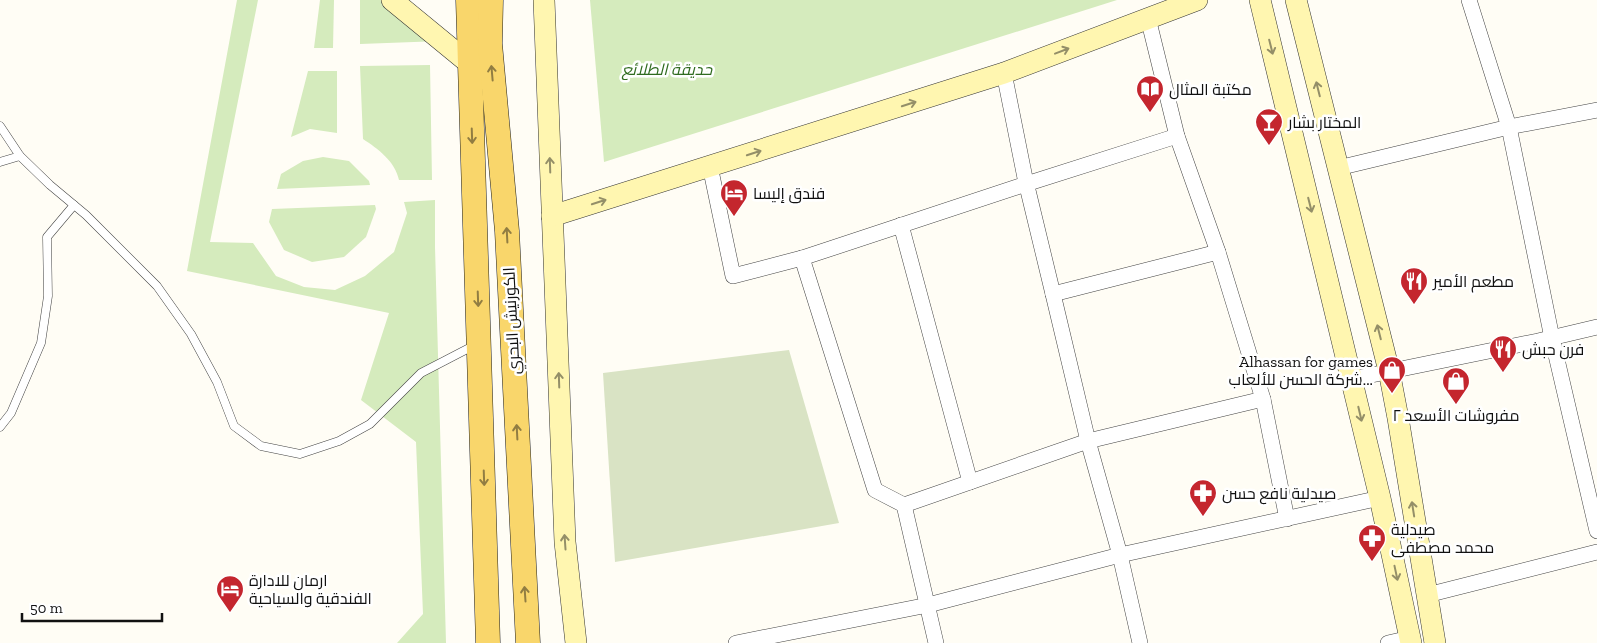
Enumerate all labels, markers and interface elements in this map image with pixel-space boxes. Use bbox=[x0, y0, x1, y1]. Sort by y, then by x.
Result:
one-way arrow bbox=[1267, 39, 1276, 55]
one-way arrow bbox=[1054, 46, 1070, 55]
park label: حديقة الطلائع bbox=[621, 60, 713, 81]
one-way arrow bbox=[488, 65, 497, 81]
library icon: مكتبة المثال bbox=[1135, 74, 1165, 113]
place label: مكتبة المثال bbox=[1169, 80, 1252, 100]
one-way arrow bbox=[1313, 82, 1323, 98]
one-way arrow bbox=[900, 98, 916, 108]
bar icon: المختار بشار bbox=[1254, 107, 1284, 146]
place label: المختار بشار bbox=[1287, 113, 1361, 132]
one-way arrow bbox=[468, 128, 477, 144]
one-way arrow bbox=[746, 147, 762, 157]
one-way arrow bbox=[546, 157, 555, 173]
hotel icon: فندق إليسا bbox=[719, 178, 749, 217]
place label: فندق إليسا bbox=[753, 184, 825, 204]
one-way arrow bbox=[591, 196, 607, 206]
one-way arrow bbox=[1306, 197, 1315, 213]
one-way arrow bbox=[502, 227, 511, 243]
restaurant icon: مطعم الأمير bbox=[1399, 266, 1429, 305]
street label: الكورنيش البحري bbox=[499, 267, 528, 375]
place label: مطعم الأمير bbox=[1432, 272, 1514, 293]
one-way arrow bbox=[473, 290, 483, 306]
one-way arrow bbox=[1374, 324, 1383, 340]
restaurant icon: فرن حبش bbox=[1488, 334, 1518, 373]
place label: فرن حبش bbox=[1522, 340, 1584, 360]
place label: Alhassan for games شركة الحسن للألعاب... bbox=[1229, 352, 1373, 390]
shop icon: Alhassan for games شركة الحسن للألعاب... bbox=[1377, 355, 1407, 394]
shop icon: مفروشات الأسعد ٢ bbox=[1441, 366, 1471, 405]
one-way arrow bbox=[554, 372, 563, 388]
one-way arrow bbox=[1356, 406, 1365, 422]
place label: مفروشات الأسعد ٢ bbox=[1393, 406, 1519, 425]
one-way arrow bbox=[512, 424, 521, 440]
one-way arrow bbox=[479, 470, 488, 486]
pharmacy icon: صيدلية نافع حسن bbox=[1188, 478, 1218, 517]
place label: صيدلية نافع حسن bbox=[1222, 484, 1336, 505]
one-way arrow bbox=[1407, 501, 1417, 517]
place label: صيدلية محمد مصطفى bbox=[1391, 520, 1494, 558]
pharmacy icon: صيدلية محمد مصطفى bbox=[1357, 523, 1387, 562]
one-way arrow bbox=[560, 535, 570, 551]
one-way arrow bbox=[1392, 564, 1401, 580]
place label: ارمان للادارة الفندقية والسياحية bbox=[249, 571, 372, 608]
hotel icon: ارمان للادارة الفندقية والسياحية bbox=[215, 574, 245, 613]
one-way arrow bbox=[520, 587, 530, 603]
scale bar bbox=[22, 590, 162, 622]
text: 50 m bbox=[30, 599, 63, 617]

